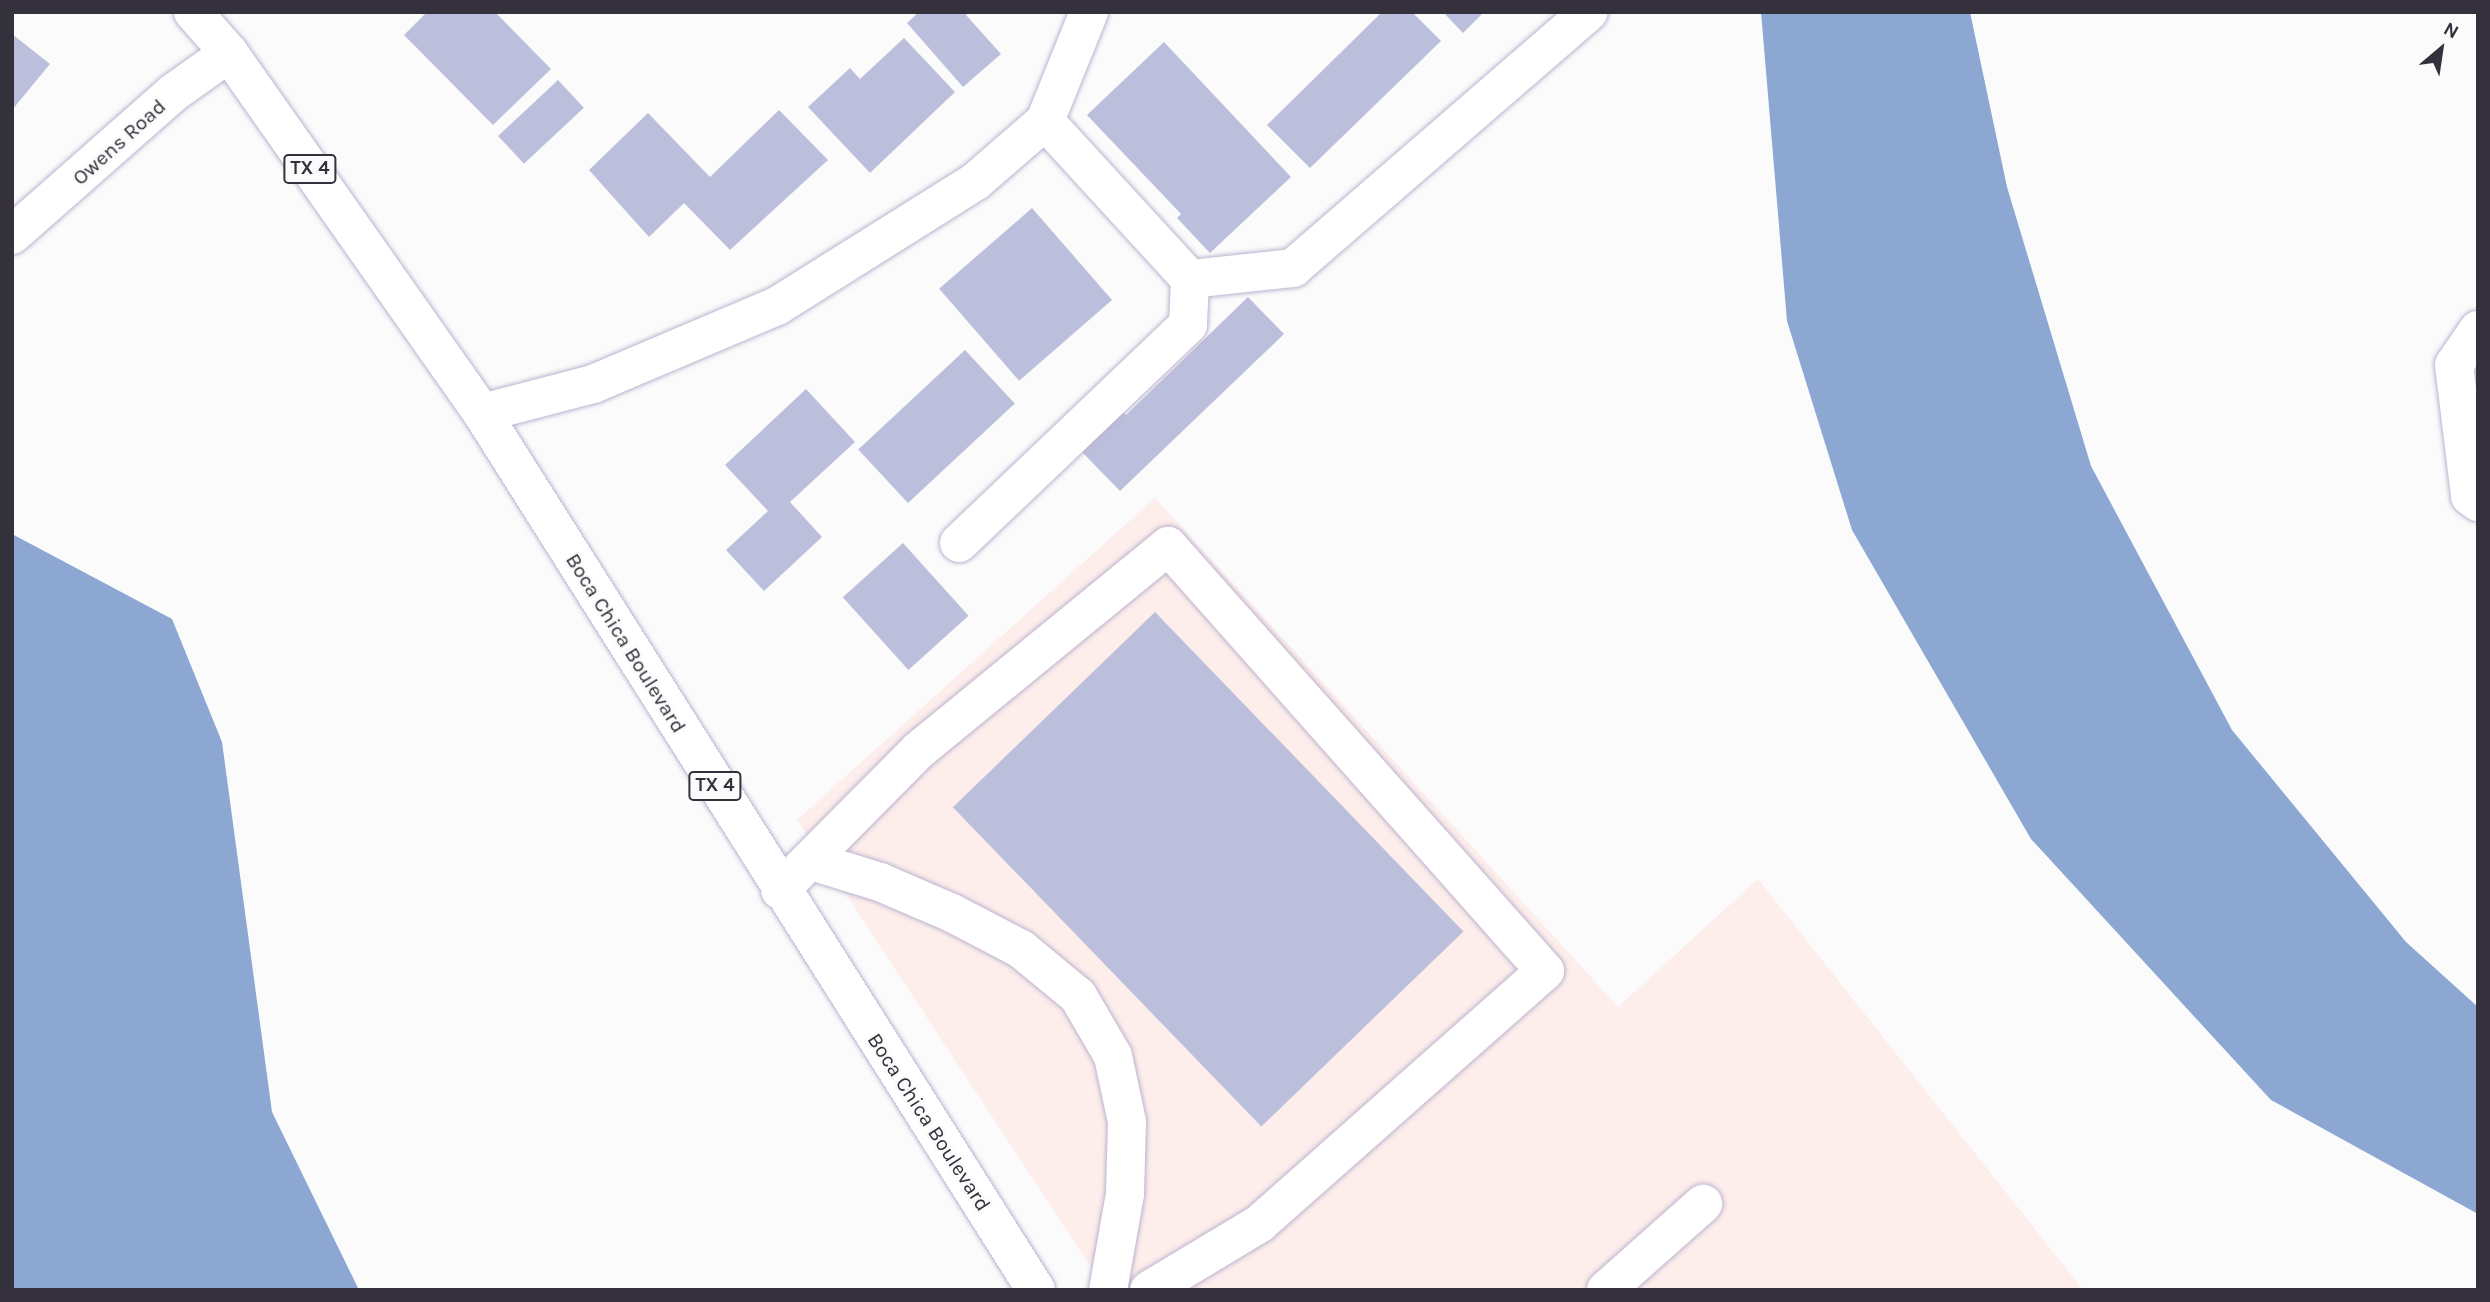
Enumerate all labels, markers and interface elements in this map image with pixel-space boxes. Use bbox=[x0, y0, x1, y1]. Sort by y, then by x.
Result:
north arrow bbox=[2406, 14, 2476, 84]
text: N bbox=[2440, 18, 2462, 44]
street label: Owens Road bbox=[67, 94, 171, 190]
road number: TX 4 bbox=[282, 154, 338, 184]
street label: Boca Chica Boulevard bbox=[560, 548, 692, 738]
road number: TX 4 bbox=[687, 771, 743, 802]
street label: Boca Chica Boulevard bbox=[862, 1028, 996, 1216]

